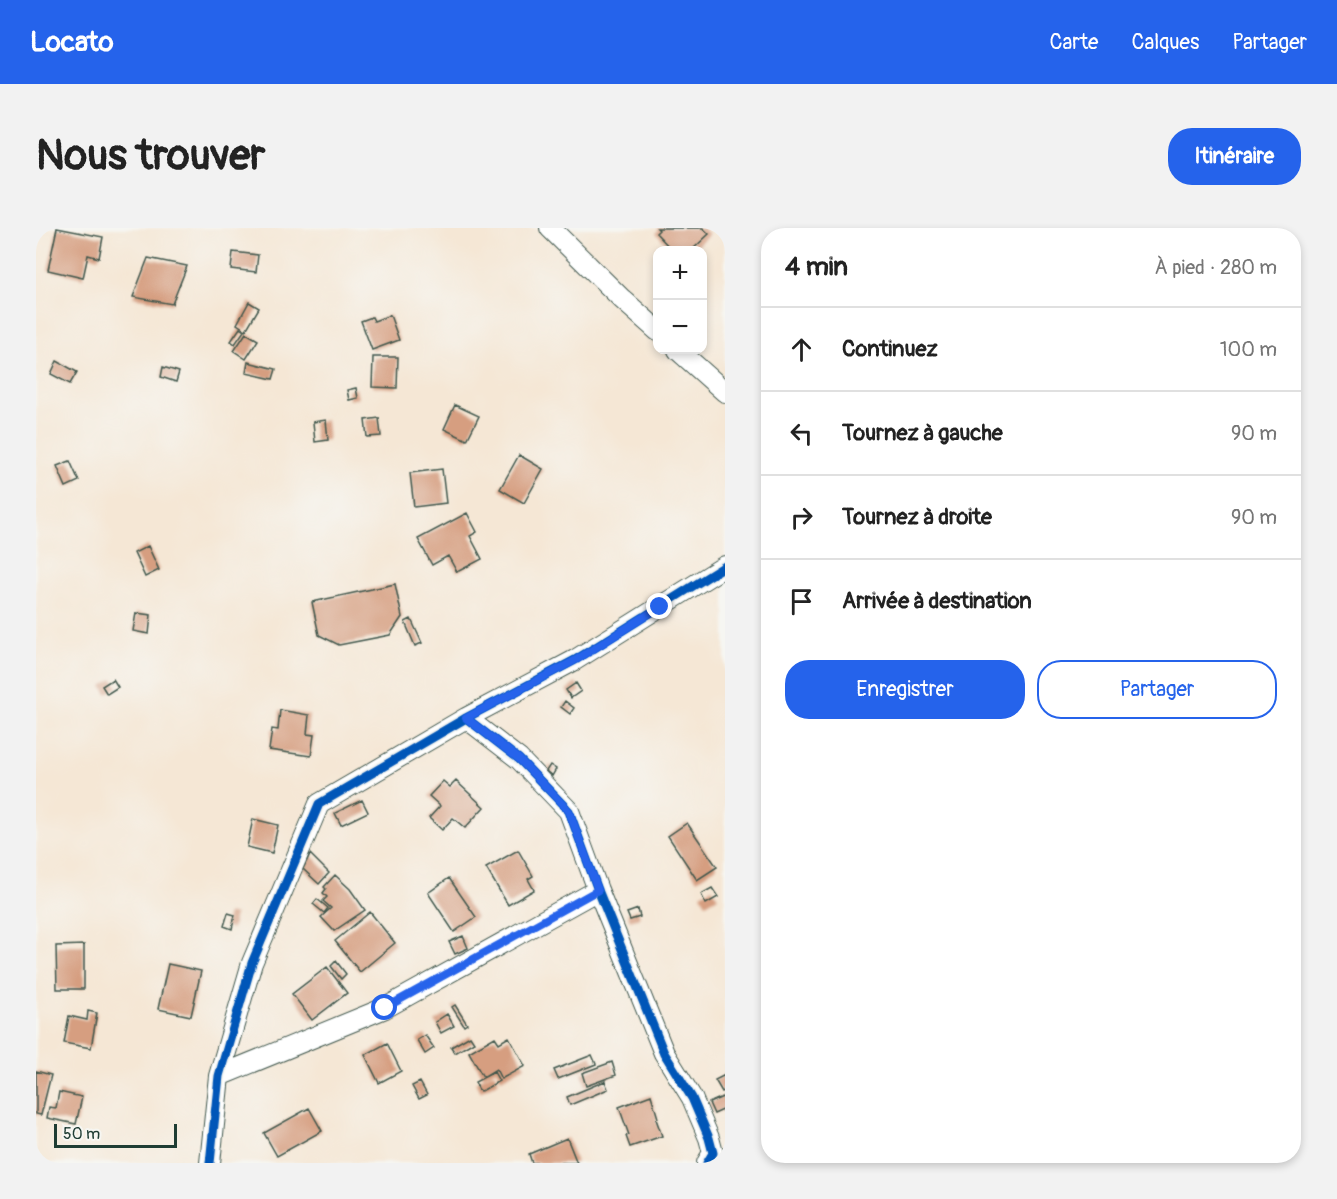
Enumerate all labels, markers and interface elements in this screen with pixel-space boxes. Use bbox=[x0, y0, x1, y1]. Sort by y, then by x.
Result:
text: Locato bbox=[30, 25, 114, 60]
text: Carte bbox=[1049, 29, 1098, 56]
text: Calques bbox=[1131, 29, 1199, 56]
text: Partager bbox=[1232, 29, 1307, 56]
button: Itinéraire bbox=[1168, 128, 1301, 185]
text: Nous trouver bbox=[36, 130, 265, 182]
map controls bbox=[653, 246, 707, 354]
button: + bbox=[653, 246, 707, 300]
text: 4 min bbox=[785, 251, 848, 283]
text: À pied · 280 m bbox=[1154, 255, 1277, 280]
button: − bbox=[653, 300, 707, 354]
icon: ahead bbox=[785, 333, 818, 366]
text: Continuez bbox=[842, 335, 938, 363]
text: 100 m bbox=[1220, 337, 1277, 362]
icon: left bbox=[785, 417, 818, 450]
text: Tournez à gauche bbox=[842, 419, 1003, 447]
text: 90 m bbox=[1231, 421, 1277, 446]
icon: right bbox=[785, 501, 818, 534]
text: Tournez à droite bbox=[842, 503, 992, 531]
text: 90 m bbox=[1231, 505, 1277, 530]
icon: arrive bbox=[785, 585, 818, 618]
text: Arrivée à destination bbox=[842, 587, 1032, 615]
route end bbox=[646, 593, 672, 619]
button: Enregistrer bbox=[785, 660, 1025, 719]
button: Partager bbox=[1037, 660, 1277, 719]
route start bbox=[371, 994, 397, 1020]
scale bar bbox=[54, 1121, 177, 1148]
text: 50 m bbox=[63, 1124, 100, 1144]

